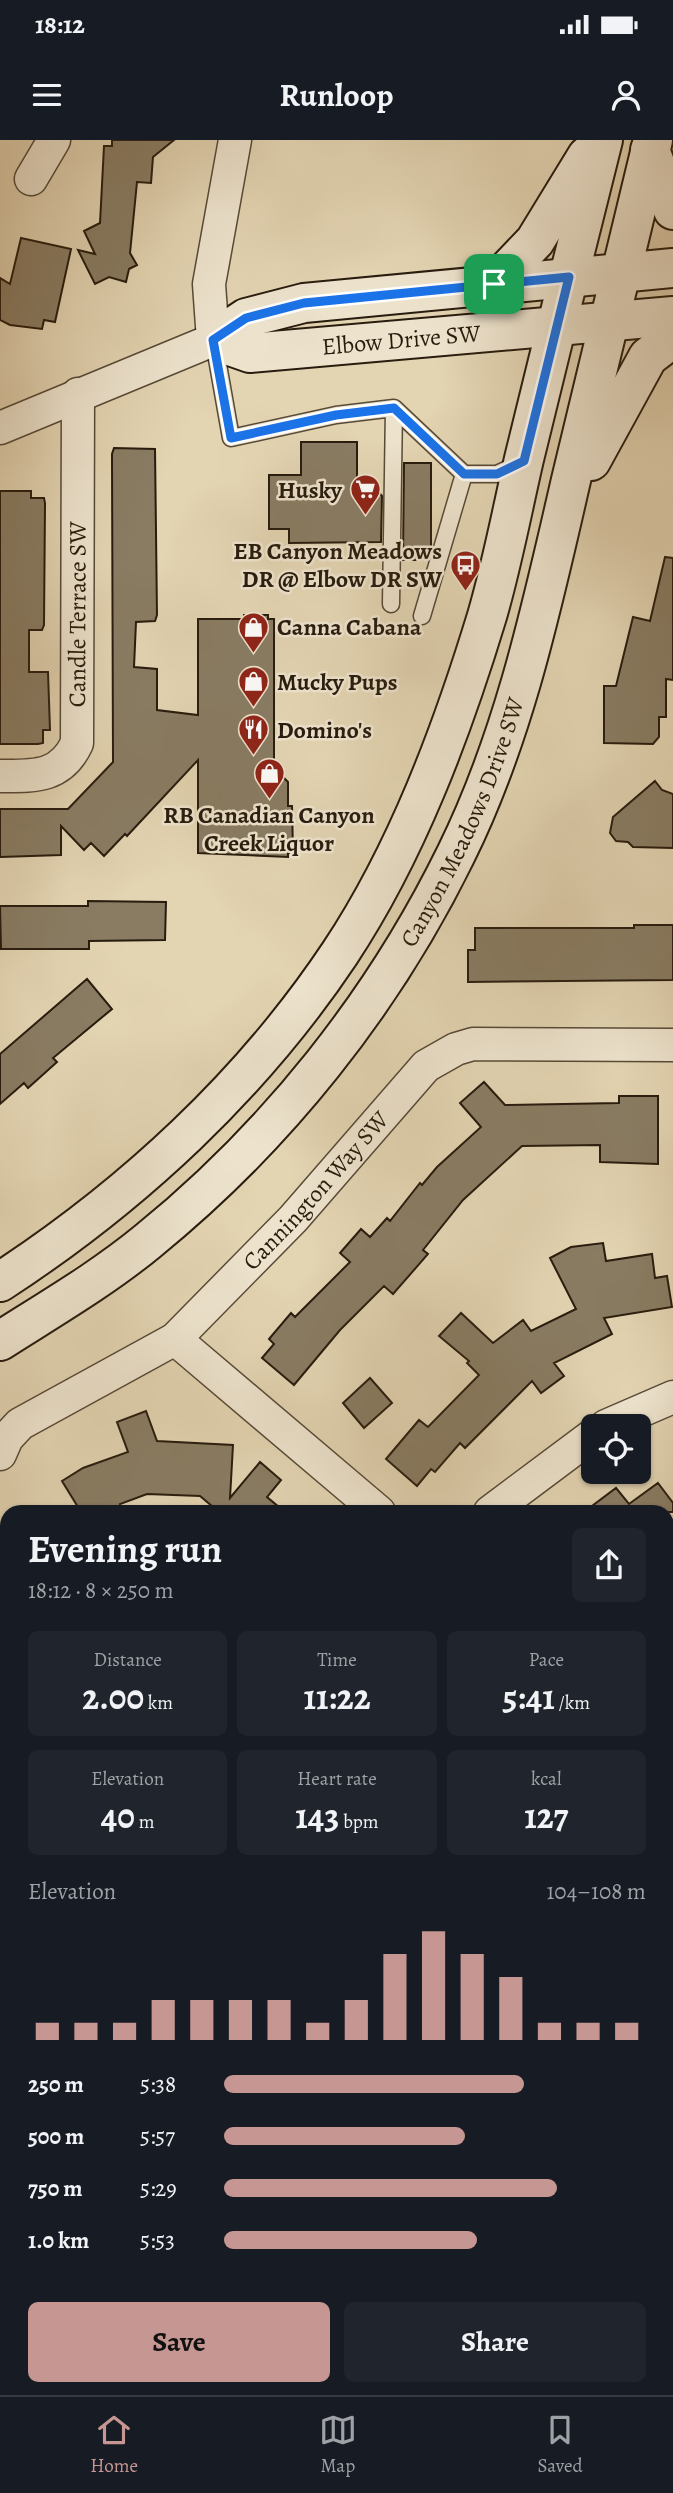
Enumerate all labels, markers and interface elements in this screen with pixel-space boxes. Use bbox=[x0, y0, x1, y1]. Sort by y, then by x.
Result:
text: 18:12 bbox=[35, 7, 85, 42]
text: Runloop bbox=[279, 73, 394, 117]
icon: menu bbox=[28, 76, 66, 114]
icon: person bbox=[607, 76, 645, 114]
pin bbox=[464, 254, 524, 314]
icon: arrive bbox=[475, 265, 513, 303]
street label: Elbow Drive SW bbox=[320, 317, 483, 363]
supermarket icon: Husky bbox=[348, 473, 382, 517]
place label: Husky bbox=[278, 474, 343, 506]
street label: Candle Terrace SW bbox=[61, 521, 94, 707]
place label: EB Canyon Meadows DR @ Elbow DR SW bbox=[233, 535, 443, 595]
bus stop icon: EB Canyon Meadows DR @ Elbow DR SW bbox=[448, 548, 482, 592]
shop icon: Canna Cabana bbox=[237, 610, 271, 654]
place label: Canna Cabana bbox=[277, 611, 422, 643]
shop icon: Mucky Pups bbox=[237, 665, 271, 709]
place label: Mucky Pups bbox=[277, 666, 397, 698]
street label: Canyon Meadows Drive SW bbox=[393, 693, 532, 953]
restaurant icon: Domino's bbox=[237, 713, 271, 757]
place label: Domino's bbox=[277, 714, 372, 746]
shop icon: RB Canadian Canyon Creek Liquor bbox=[252, 756, 286, 800]
place label: RB Canadian Canyon Creek Liquor bbox=[163, 799, 375, 859]
street label: Cannington Way SW bbox=[236, 1104, 396, 1277]
map controls bbox=[581, 1414, 651, 1484]
button: locate bbox=[581, 1414, 651, 1484]
text: Evening run bbox=[28, 1523, 222, 1575]
button: share bbox=[572, 1528, 646, 1602]
text: 18:12 · 8 × 250 m bbox=[28, 1575, 174, 1606]
text: Distance bbox=[94, 1647, 162, 1673]
text: Time bbox=[317, 1647, 357, 1673]
text: Pace bbox=[529, 1647, 564, 1673]
text: 2.00 bbox=[82, 1673, 144, 1721]
text: 11:22 bbox=[303, 1673, 371, 1721]
text: 5:41 bbox=[503, 1673, 555, 1721]
text: km bbox=[144, 1690, 173, 1716]
text: /km bbox=[555, 1690, 590, 1716]
text: Elevation bbox=[91, 1766, 164, 1792]
text: Heart rate bbox=[297, 1766, 377, 1792]
text: kcal bbox=[531, 1766, 562, 1792]
text: 40 bbox=[101, 1792, 135, 1840]
text: 143 bbox=[295, 1792, 339, 1840]
text: 127 bbox=[524, 1792, 569, 1840]
text: m bbox=[135, 1809, 154, 1835]
text: bpm bbox=[339, 1809, 379, 1835]
text: Elevation bbox=[28, 1876, 116, 1907]
text: 104–108 m bbox=[547, 1876, 646, 1907]
text: 250 m bbox=[28, 2069, 84, 2100]
text: 5:38 bbox=[140, 2069, 176, 2100]
text: 500 m bbox=[28, 2121, 84, 2152]
text: 5:57 bbox=[140, 2121, 175, 2152]
text: 750 m bbox=[28, 2173, 83, 2204]
text: 5:29 bbox=[140, 2173, 177, 2204]
text: 1.0 km bbox=[28, 2225, 89, 2256]
text: 5:53 bbox=[140, 2225, 175, 2256]
button: Save bbox=[28, 2302, 330, 2382]
button: Share bbox=[344, 2302, 646, 2382]
tab: Home bbox=[90, 2411, 138, 2479]
tab: Map bbox=[319, 2411, 357, 2479]
tab: Saved bbox=[538, 2411, 583, 2479]

